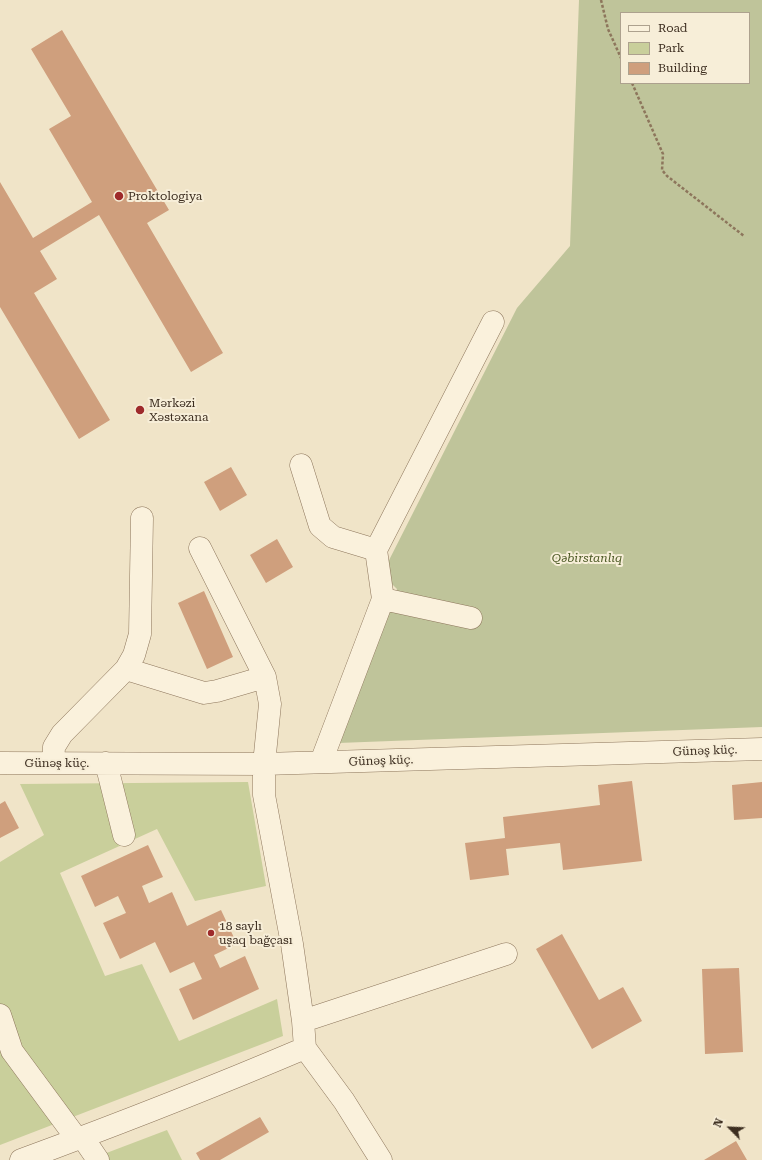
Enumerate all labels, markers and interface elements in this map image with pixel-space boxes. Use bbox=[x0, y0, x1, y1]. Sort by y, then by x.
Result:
legend bbox=[620, 12, 750, 84]
text: Road bbox=[658, 21, 687, 35]
text: Park bbox=[658, 41, 684, 55]
text: Building bbox=[658, 61, 707, 75]
place label: Proktologiya bbox=[128, 189, 202, 203]
marker: Proktologiya bbox=[113, 190, 125, 202]
place label: Mərkəzi Xəstəxana bbox=[149, 396, 208, 424]
marker: Mərkəzi Xəstəxana bbox=[134, 404, 146, 416]
park label: Qəbirstanlıq bbox=[552, 551, 622, 565]
street label: Günəş küç. bbox=[672, 743, 738, 759]
street label: Günəş küç. bbox=[348, 753, 414, 769]
street label: Günəş küç. bbox=[25, 756, 89, 770]
place label: 18 saylı uşaq bağçası bbox=[219, 919, 293, 947]
marker: 18 saylı uşaq bağçası bbox=[206, 928, 216, 938]
north arrow bbox=[710, 1108, 750, 1148]
text: N bbox=[711, 1116, 726, 1129]

